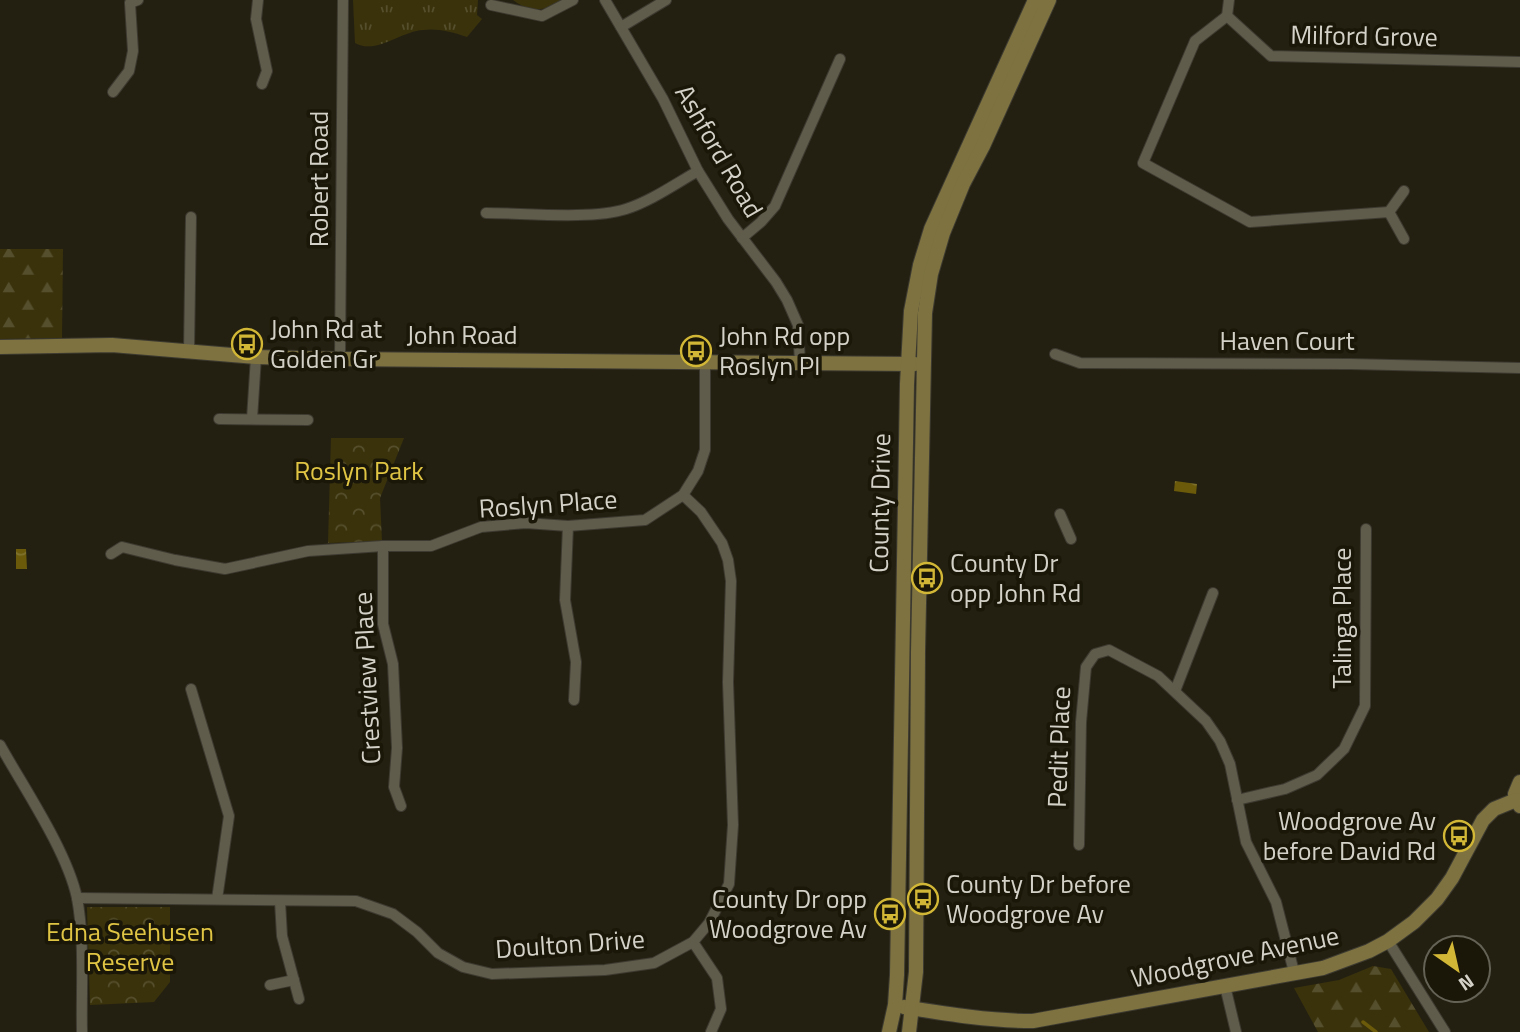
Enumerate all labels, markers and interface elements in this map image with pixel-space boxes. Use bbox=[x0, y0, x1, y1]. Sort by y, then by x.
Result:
street label: Milford Grove bbox=[1290, 15, 1438, 56]
street label: Ashford Road bbox=[666, 77, 773, 225]
street label: Robert Road bbox=[299, 111, 338, 247]
place label: John Rd at Golden Gr bbox=[270, 309, 382, 378]
street label: John Road bbox=[406, 315, 518, 354]
place label: John Rd opp Roslyn Pl bbox=[719, 316, 850, 385]
street label: Haven Court bbox=[1219, 321, 1355, 360]
bus stop icon: John Rd at Golden Gr bbox=[230, 327, 264, 361]
bus stop icon: John Rd opp Roslyn Pl bbox=[679, 334, 713, 368]
street label: County Drive bbox=[859, 433, 900, 573]
park label: Roslyn Park bbox=[294, 451, 424, 490]
street label: Roslyn Place bbox=[477, 479, 618, 528]
place label: County Dr opp John Rd bbox=[950, 543, 1081, 612]
street label: Talinga Place bbox=[1322, 548, 1361, 688]
bus stop icon: County Dr opp John Rd bbox=[910, 561, 944, 595]
street label: Crestview Place bbox=[343, 591, 390, 765]
street label: Pedit Place bbox=[1037, 686, 1080, 808]
place label: Woodgrove Av before David Rd bbox=[1263, 801, 1436, 870]
bus stop icon: Woodgrove Av before David Rd bbox=[1442, 819, 1476, 853]
place label: County Dr before Woodgrove Av bbox=[946, 864, 1131, 933]
place label: County Dr opp Woodgrove Av bbox=[709, 879, 867, 948]
bus stop icon: County Dr before Woodgrove Av bbox=[906, 882, 940, 916]
bus stop icon: County Dr opp Woodgrove Av bbox=[873, 897, 907, 931]
park label: Edna Seehusen Reserve bbox=[46, 912, 214, 981]
street label: Woodgrove Avenue bbox=[1127, 915, 1343, 998]
street label: Doulton Drive bbox=[494, 919, 646, 968]
north arrow bbox=[1422, 934, 1492, 1004]
text: N bbox=[1453, 968, 1480, 999]

